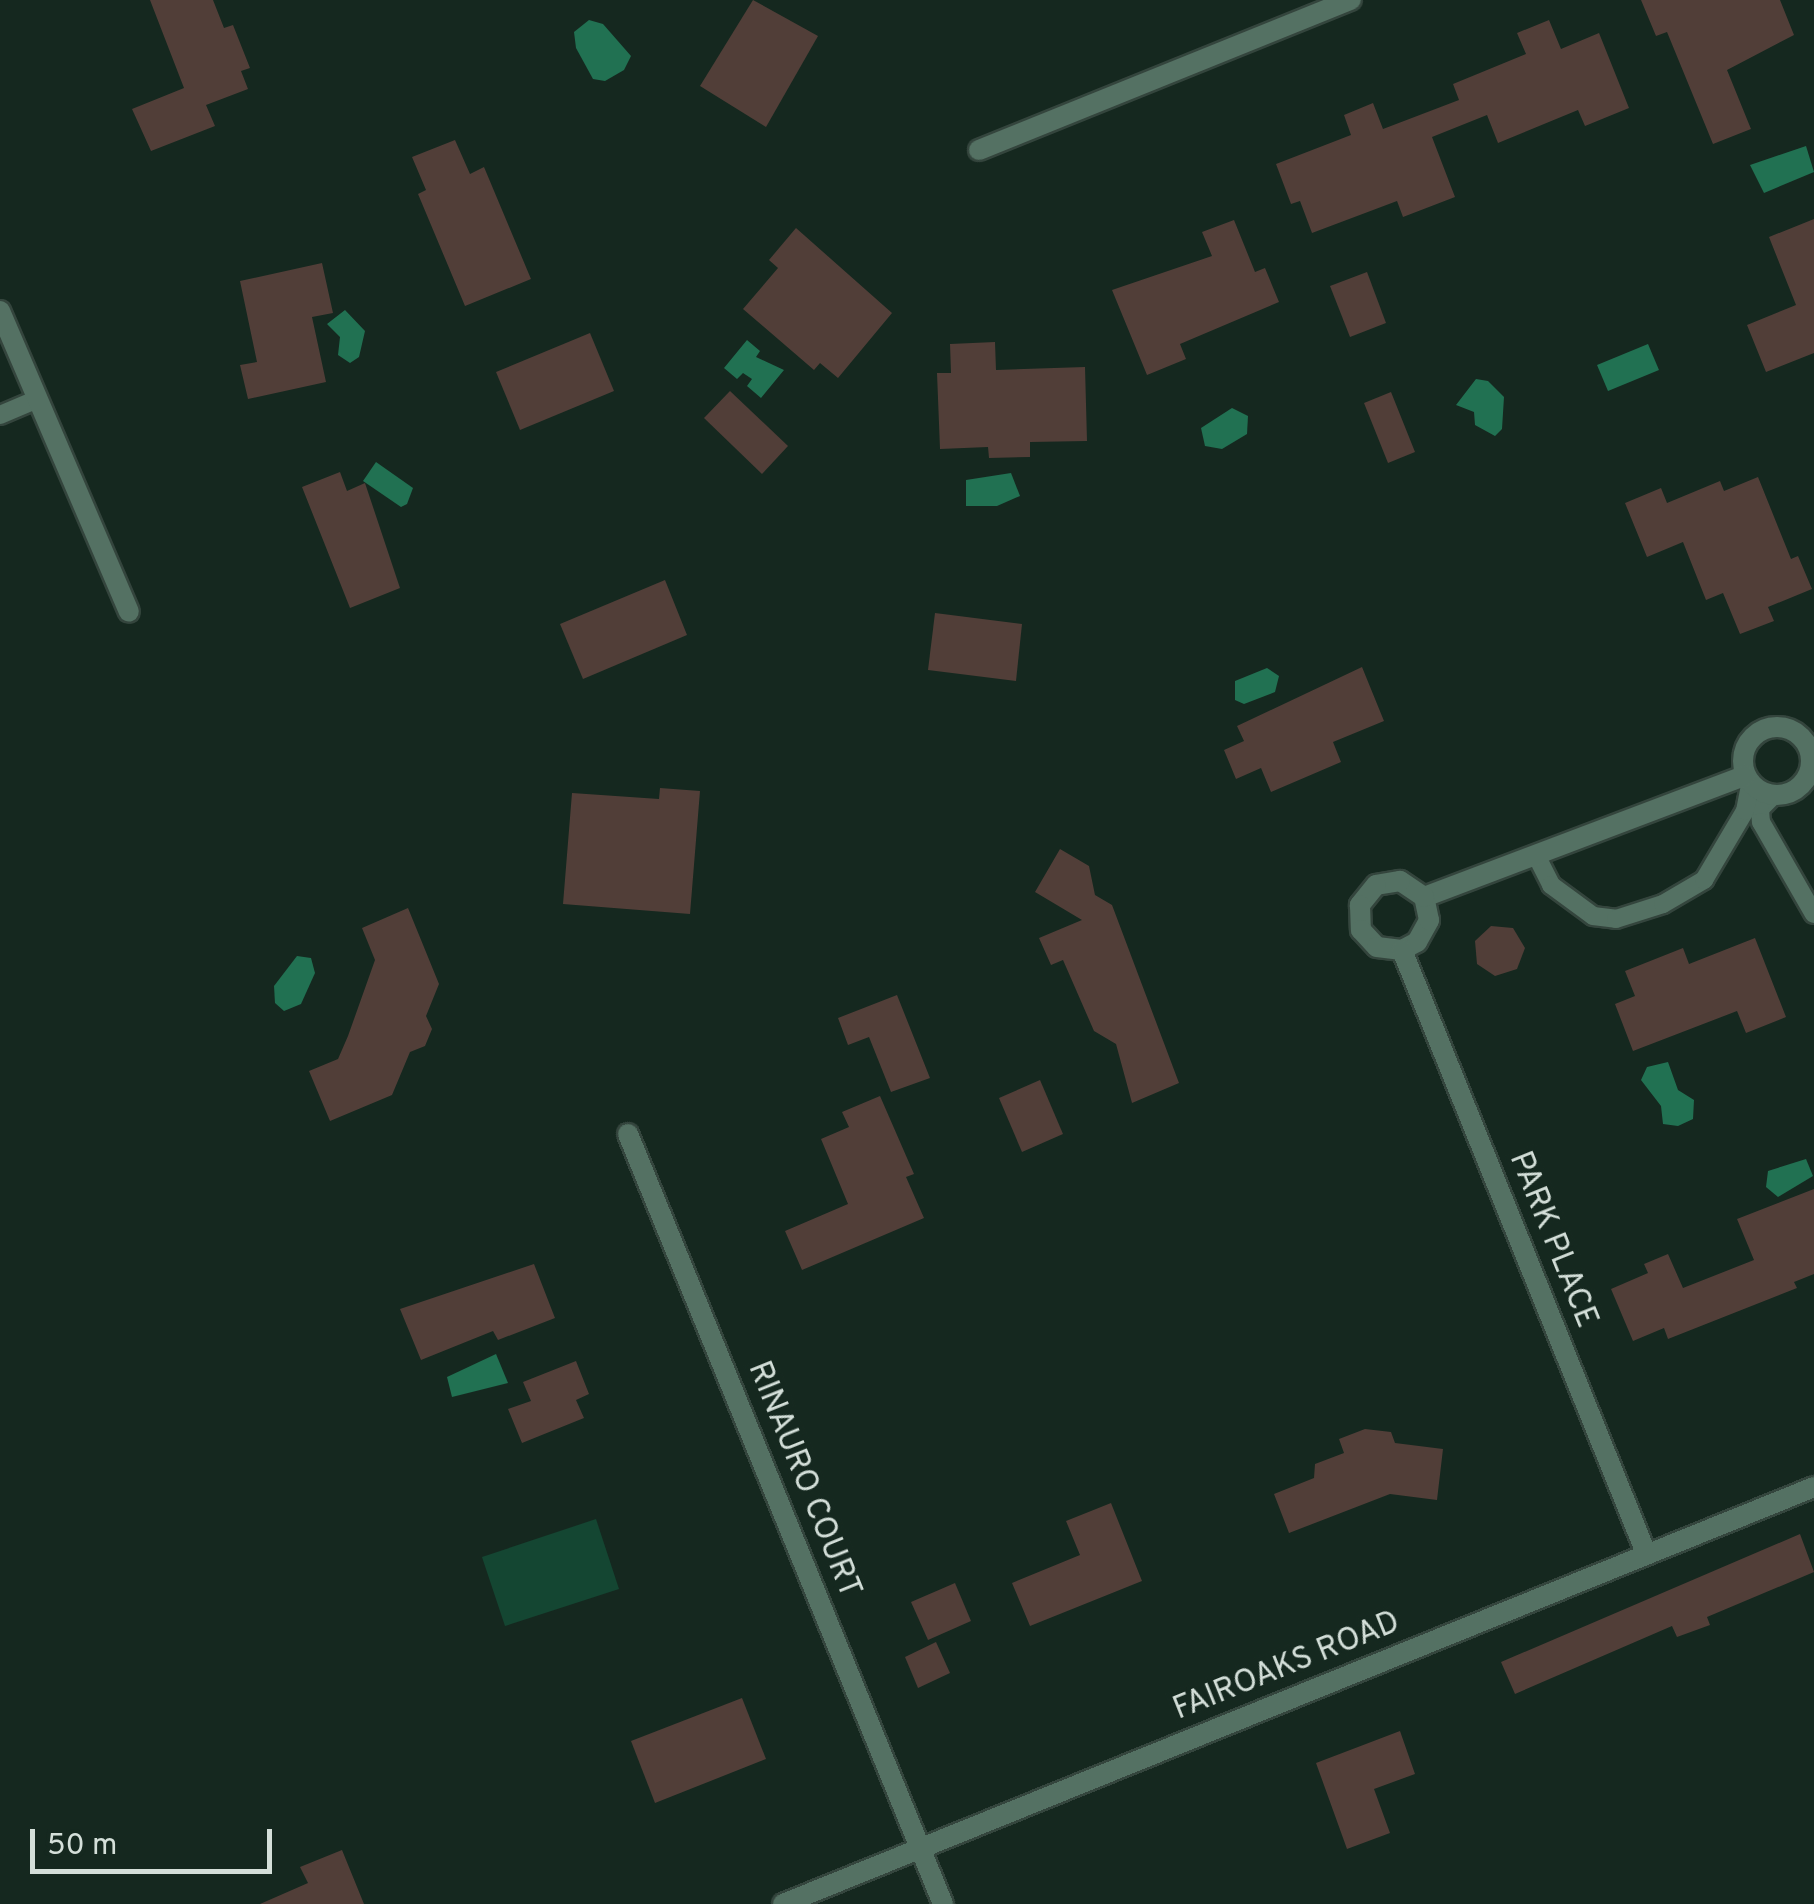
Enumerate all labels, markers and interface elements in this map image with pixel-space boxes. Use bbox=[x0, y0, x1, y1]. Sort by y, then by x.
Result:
street label: PARK PLACE bbox=[1499, 1146, 1605, 1334]
street label: RINAURO COURT bbox=[738, 1356, 868, 1604]
street label: FAIROAKS ROAD bbox=[1168, 1604, 1406, 1730]
scale bar bbox=[35, 1809, 278, 1871]
text: 50 m bbox=[47, 1828, 117, 1865]

